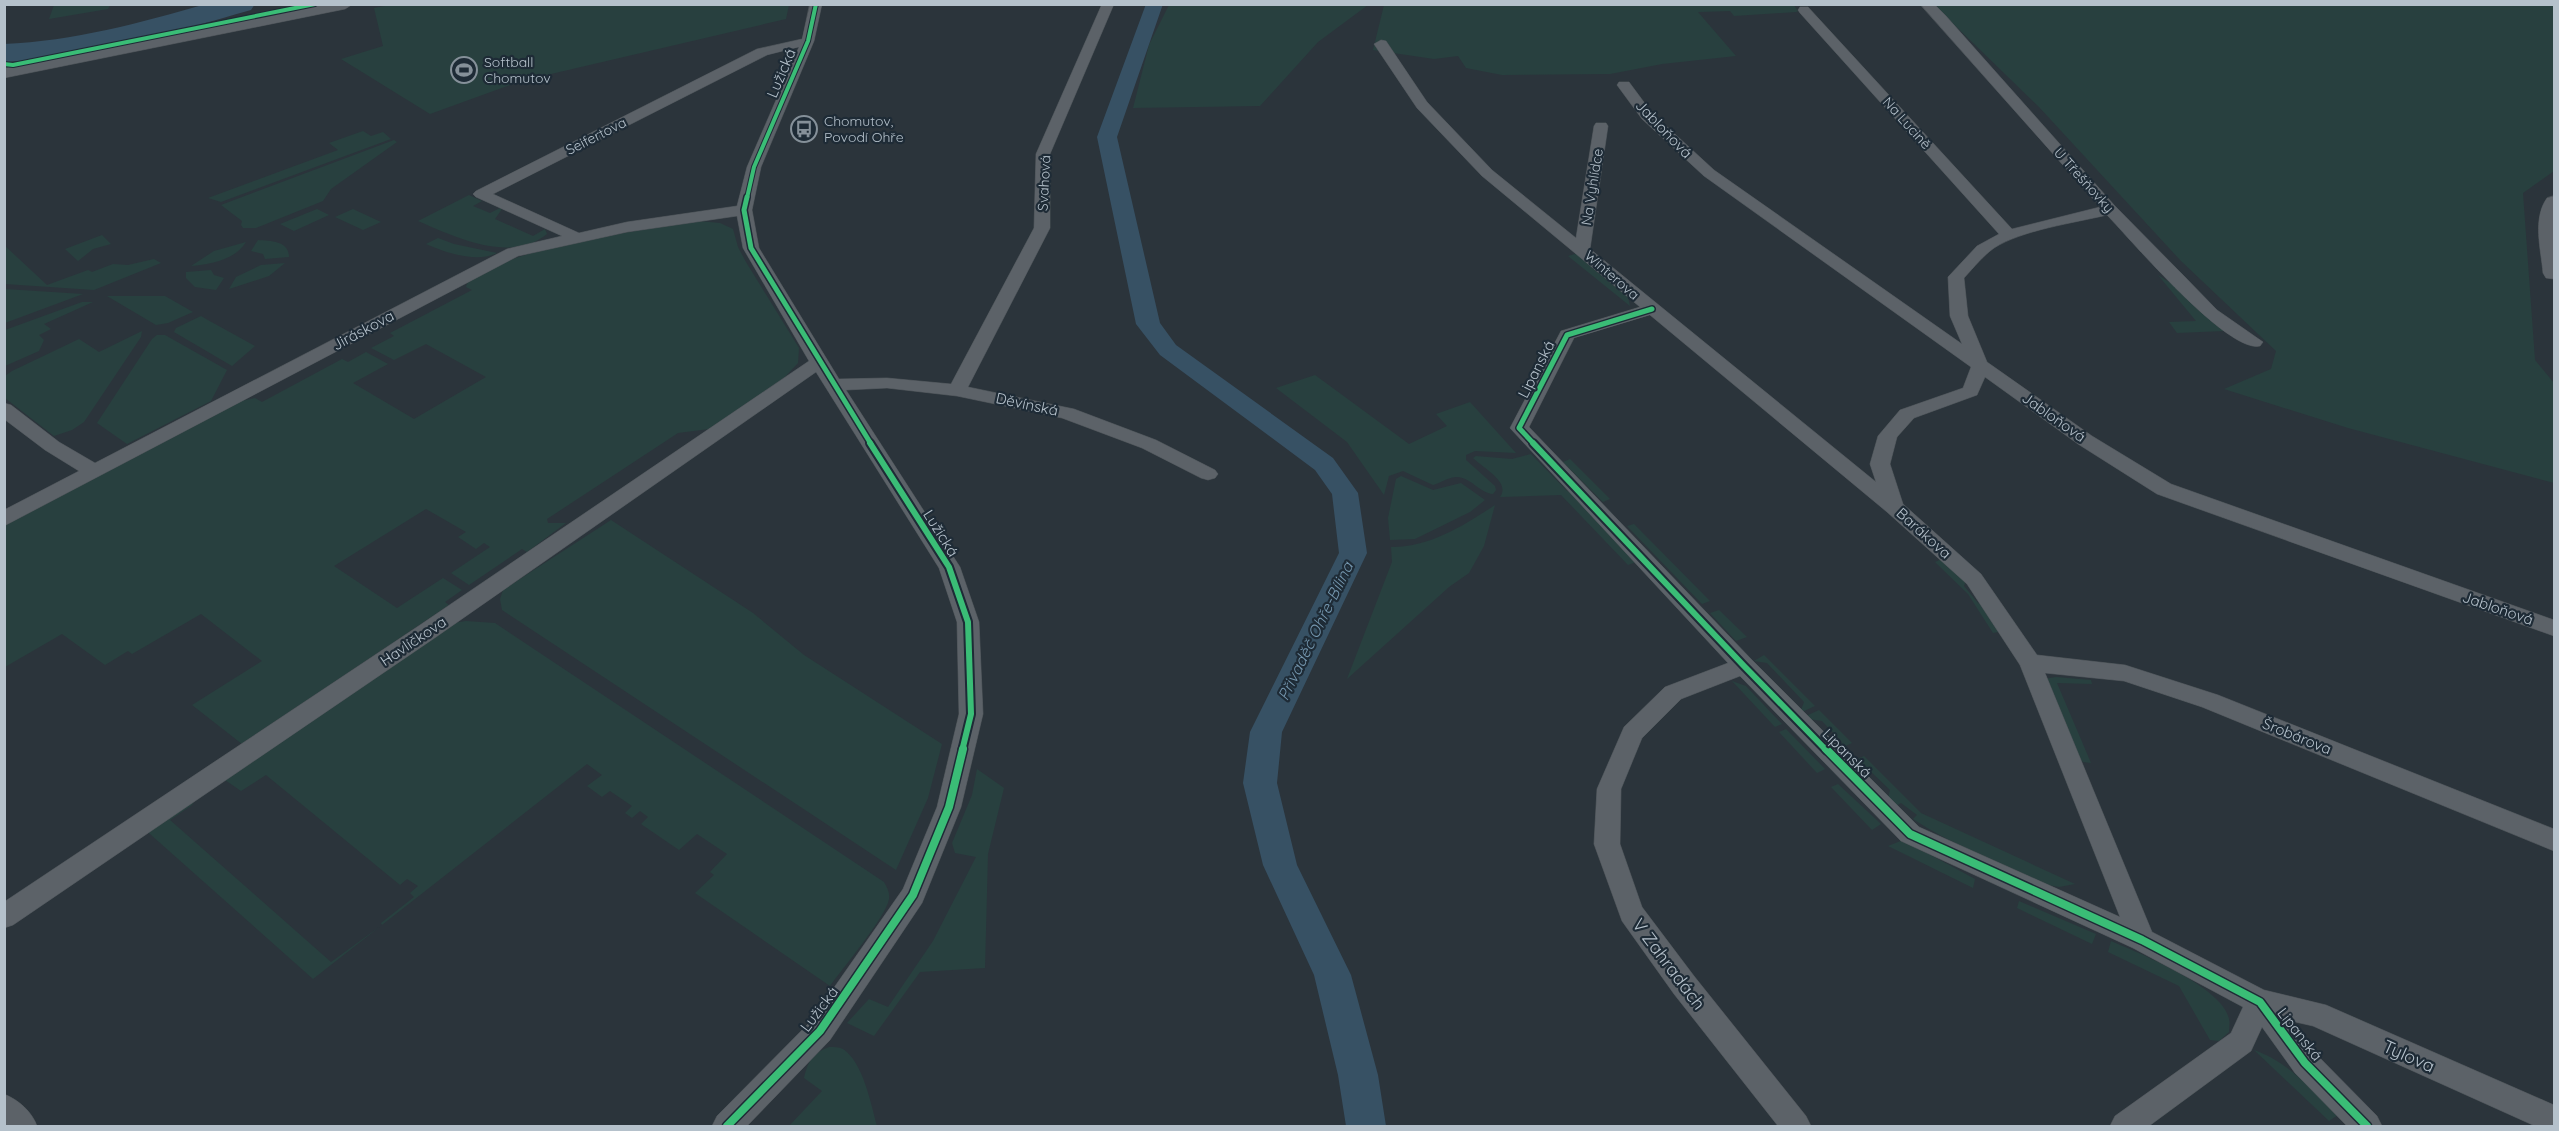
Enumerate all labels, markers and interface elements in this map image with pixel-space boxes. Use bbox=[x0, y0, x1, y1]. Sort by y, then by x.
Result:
street label: Lužická bbox=[762, 45, 800, 101]
place label: Softball Chomutov bbox=[484, 53, 551, 87]
sports icon: Softball Chomutov bbox=[449, 55, 479, 85]
street label: Na Lucině bbox=[1879, 93, 1935, 153]
street label: Jabloňová bbox=[1632, 96, 1696, 162]
place label: Chomutov, Povodí Ohře bbox=[824, 112, 904, 146]
street label: Seifertova bbox=[563, 113, 629, 159]
bus stop icon: Chomutov, Povodí Ohře bbox=[789, 114, 819, 144]
street label: U Třešňovky bbox=[2050, 144, 2118, 216]
street label: Na Vyhlídce bbox=[1577, 147, 1607, 227]
street label: Svahová bbox=[1034, 155, 1054, 211]
street label: Winterova bbox=[1581, 246, 1643, 304]
street label: Jiráskova bbox=[329, 306, 397, 354]
street label: Lipanská bbox=[1513, 337, 1559, 401]
street label: Děvínská bbox=[994, 388, 1060, 420]
street label: Jabloňová bbox=[2018, 388, 2090, 446]
street label: Barákova bbox=[1893, 503, 1955, 563]
street label: Lužická bbox=[919, 506, 963, 560]
water label: Přivaděč Ohře-Bílina bbox=[1273, 557, 1358, 703]
street label: Jabloňová bbox=[2460, 587, 2536, 629]
street label: Havlíčkova bbox=[376, 612, 450, 670]
street label: Šrobárova bbox=[2260, 714, 2334, 758]
street label: Lipanská bbox=[1818, 724, 1876, 782]
street label: V Zahradách bbox=[1627, 914, 1711, 1014]
street label: Lužická bbox=[796, 983, 842, 1035]
street label: Lipanská bbox=[2273, 1004, 2327, 1064]
street label: Tylova bbox=[2379, 1034, 2439, 1078]

